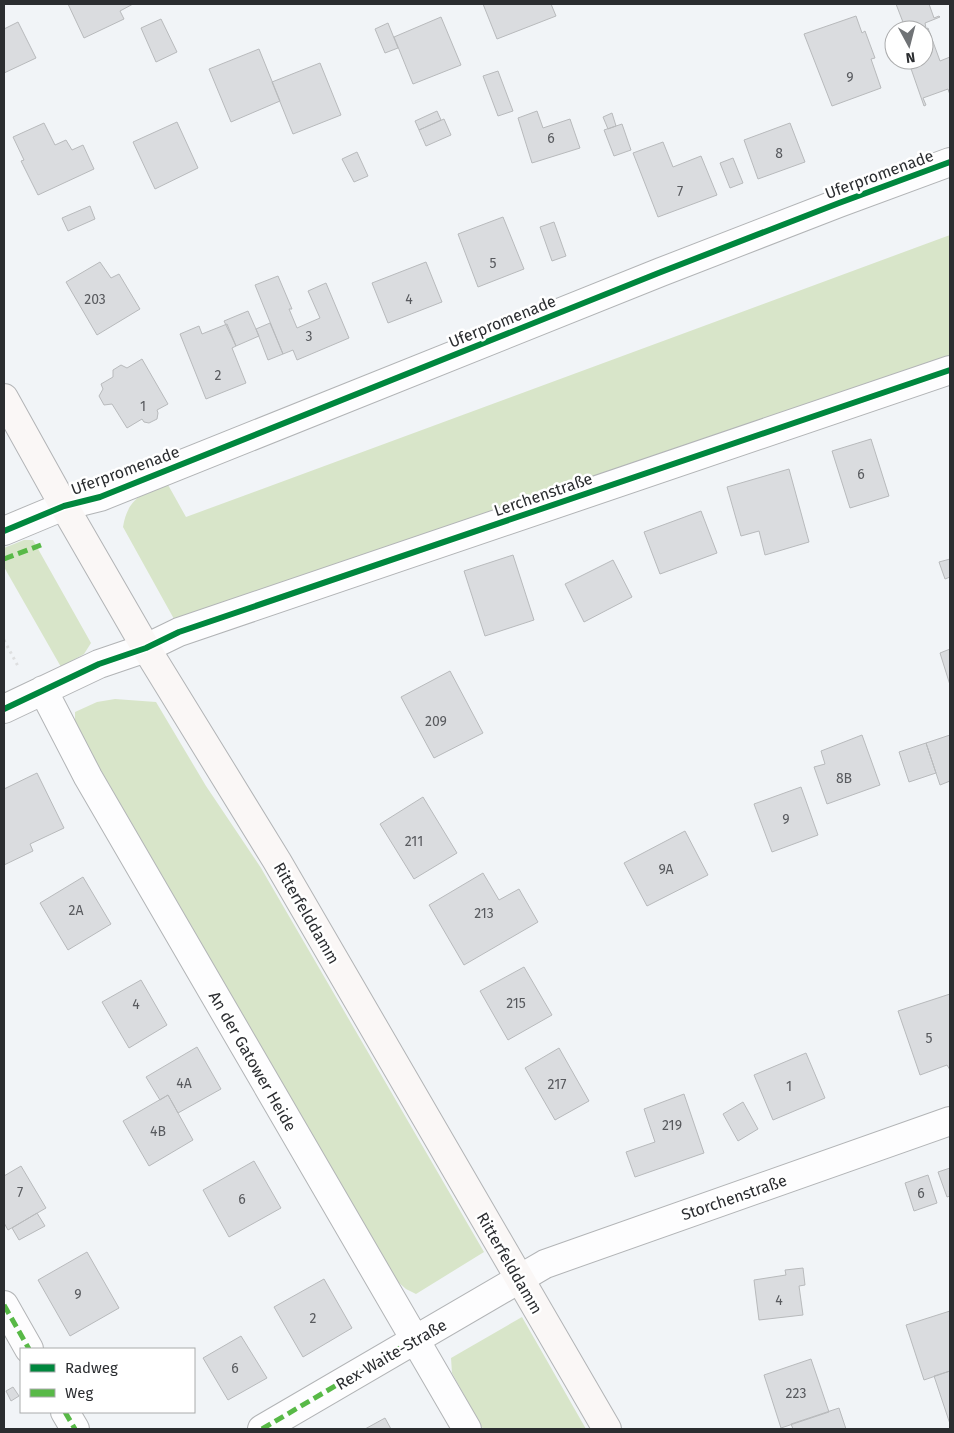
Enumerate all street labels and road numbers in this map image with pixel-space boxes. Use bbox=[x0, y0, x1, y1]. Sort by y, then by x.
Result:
street label: Uferpromenade bbox=[822, 146, 936, 203]
street label: Uferpromenade bbox=[446, 291, 559, 352]
street label: Uferpromenade bbox=[68, 442, 182, 499]
street label: Lerchenstraße bbox=[491, 469, 595, 520]
street label: Ritterfelddamm bbox=[270, 859, 343, 967]
street label: An der Gatower Heide bbox=[205, 988, 300, 1134]
street label: Storchenstraße bbox=[679, 1171, 789, 1224]
street label: Ritterfelddamm bbox=[473, 1209, 546, 1317]
street label: Rex-Waite-Straße bbox=[332, 1315, 450, 1394]

